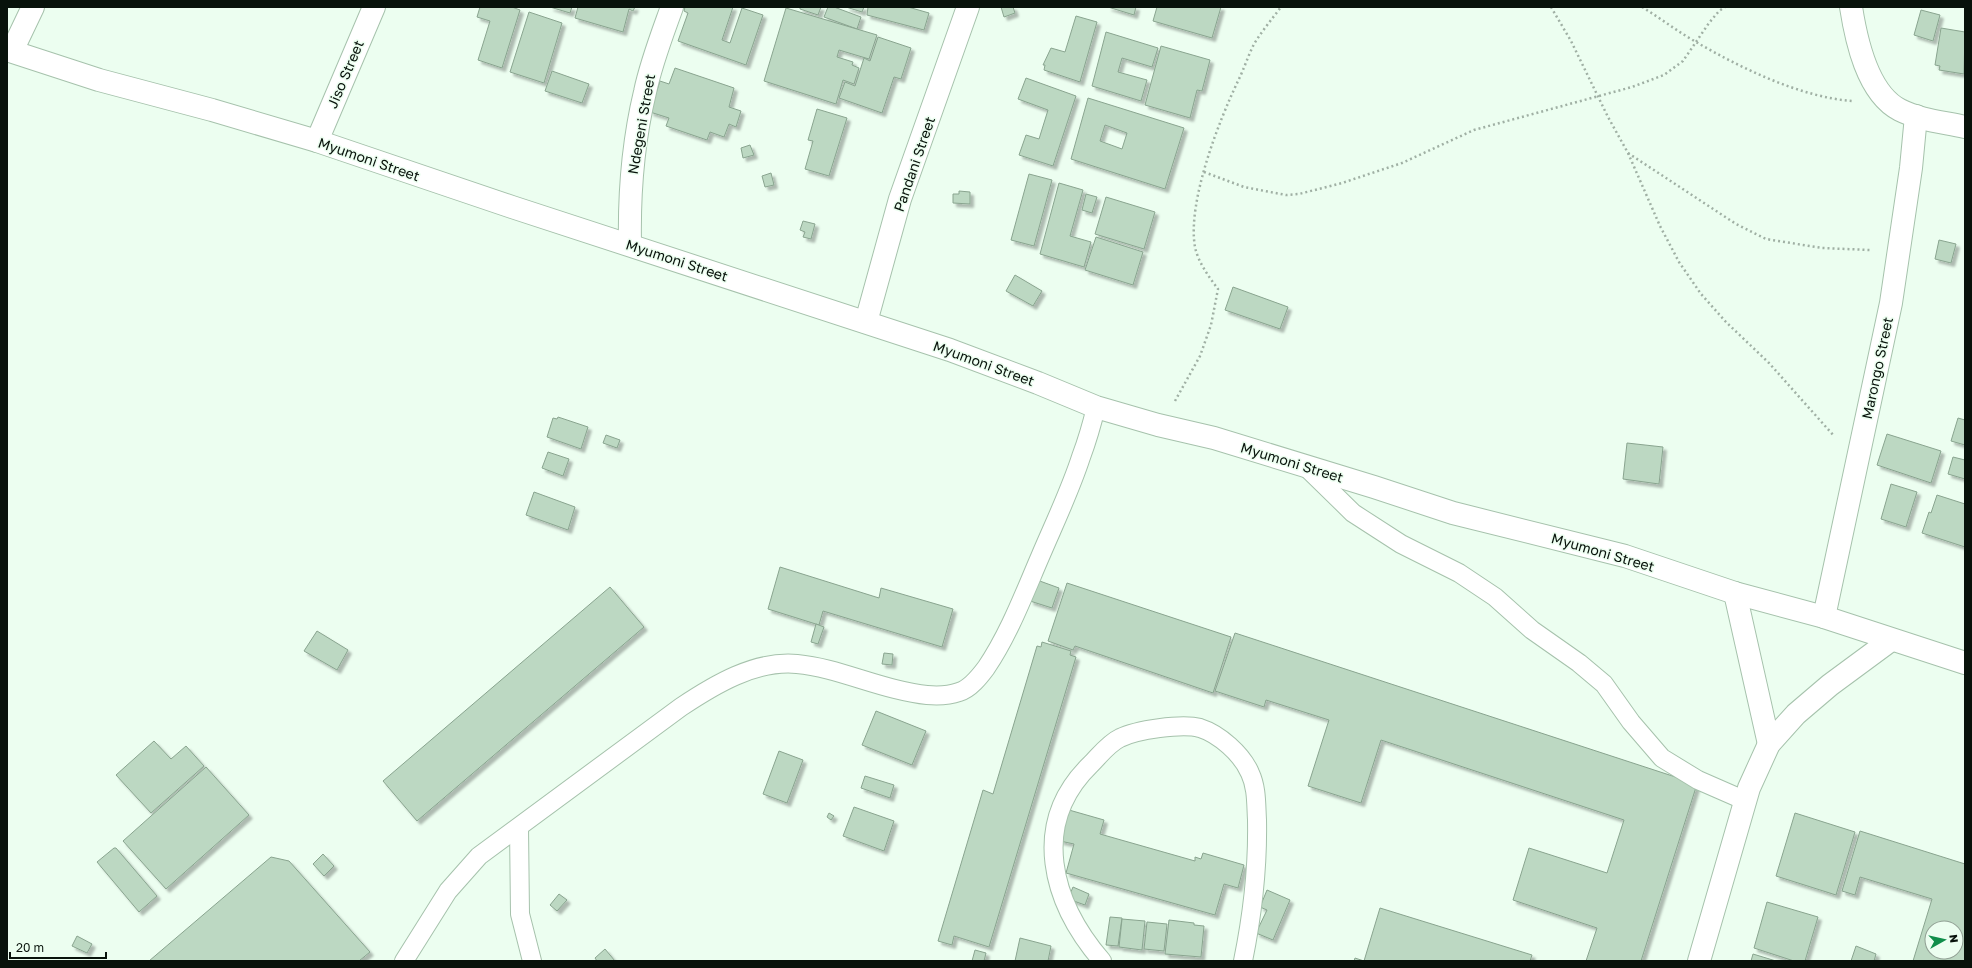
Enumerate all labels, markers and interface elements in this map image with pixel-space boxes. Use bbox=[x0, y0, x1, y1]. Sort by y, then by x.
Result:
street label: Jiso Street bbox=[323, 37, 367, 111]
street label: Ndegeni Street bbox=[624, 73, 658, 175]
street label: Pandani Street bbox=[890, 114, 938, 214]
street label: Myumoni Street bbox=[316, 134, 422, 184]
street label: Myumoni Street bbox=[624, 235, 730, 285]
street label: Marongo Street bbox=[1858, 315, 1896, 421]
street label: Myumoni Street bbox=[931, 337, 1037, 389]
street label: Myumoni Street bbox=[1239, 438, 1345, 486]
street label: Myumoni Street bbox=[1549, 529, 1657, 575]
north arrow bbox=[1924, 920, 1964, 960]
text: N bbox=[1947, 933, 1961, 944]
scale bar bbox=[10, 934, 106, 960]
text: 20 m bbox=[16, 940, 44, 955]

